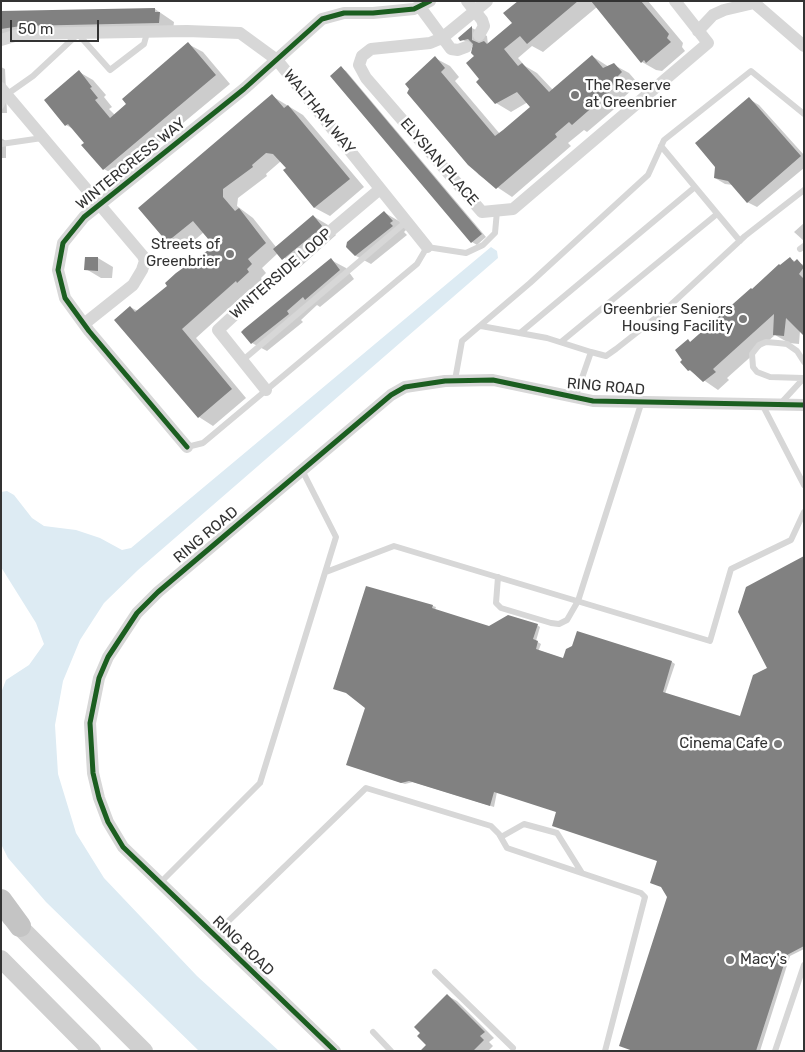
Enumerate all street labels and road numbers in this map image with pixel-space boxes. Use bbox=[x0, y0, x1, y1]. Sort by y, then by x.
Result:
street label: WALTHAM WAY bbox=[279, 66, 359, 158]
street label: WINTERCRESS WAY bbox=[73, 114, 189, 214]
street label: ELYSIAN PLACE bbox=[396, 115, 482, 209]
street label: WINTERSIDE LOOP bbox=[226, 225, 336, 323]
street label: RING ROAD bbox=[566, 375, 646, 399]
street label: RING ROAD bbox=[170, 503, 242, 567]
street label: RING ROAD bbox=[209, 912, 277, 980]

